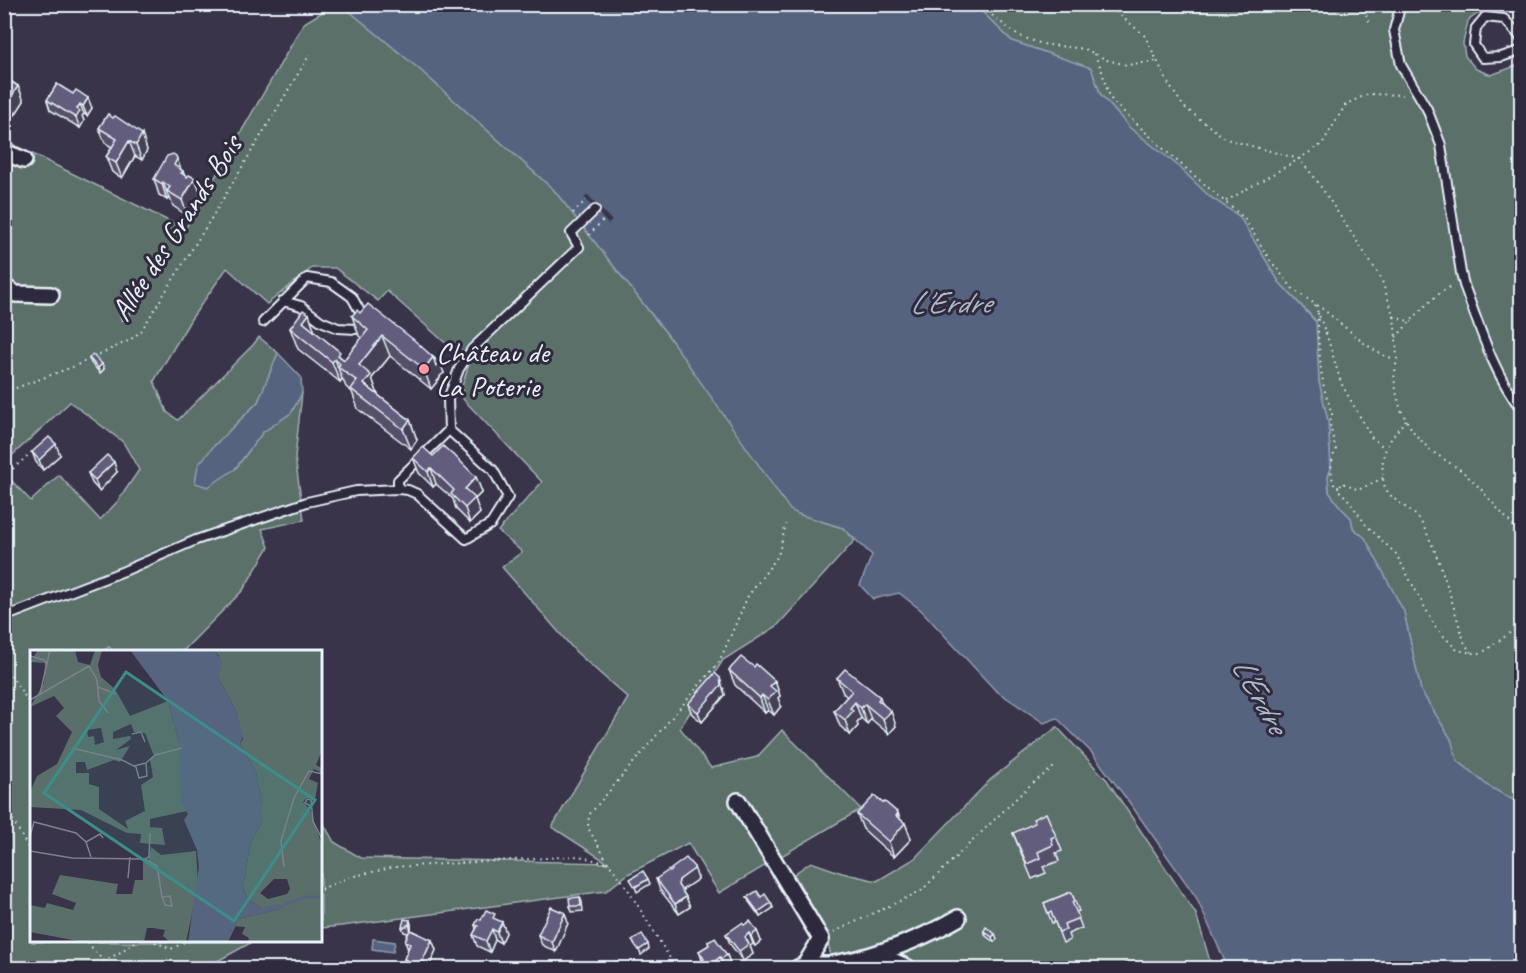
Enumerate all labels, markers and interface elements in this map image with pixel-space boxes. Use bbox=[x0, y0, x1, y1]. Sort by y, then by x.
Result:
street label: Allée des Grands Bois bbox=[102, 126, 252, 328]
water label: L'Erdre bbox=[910, 282, 995, 323]
place label: Château de La Poterie bbox=[436, 333, 551, 405]
marker: Château de La Poterie bbox=[417, 362, 431, 376]
inset map bbox=[30, 650, 322, 943]
water label: L'Erdre bbox=[1223, 650, 1300, 744]

